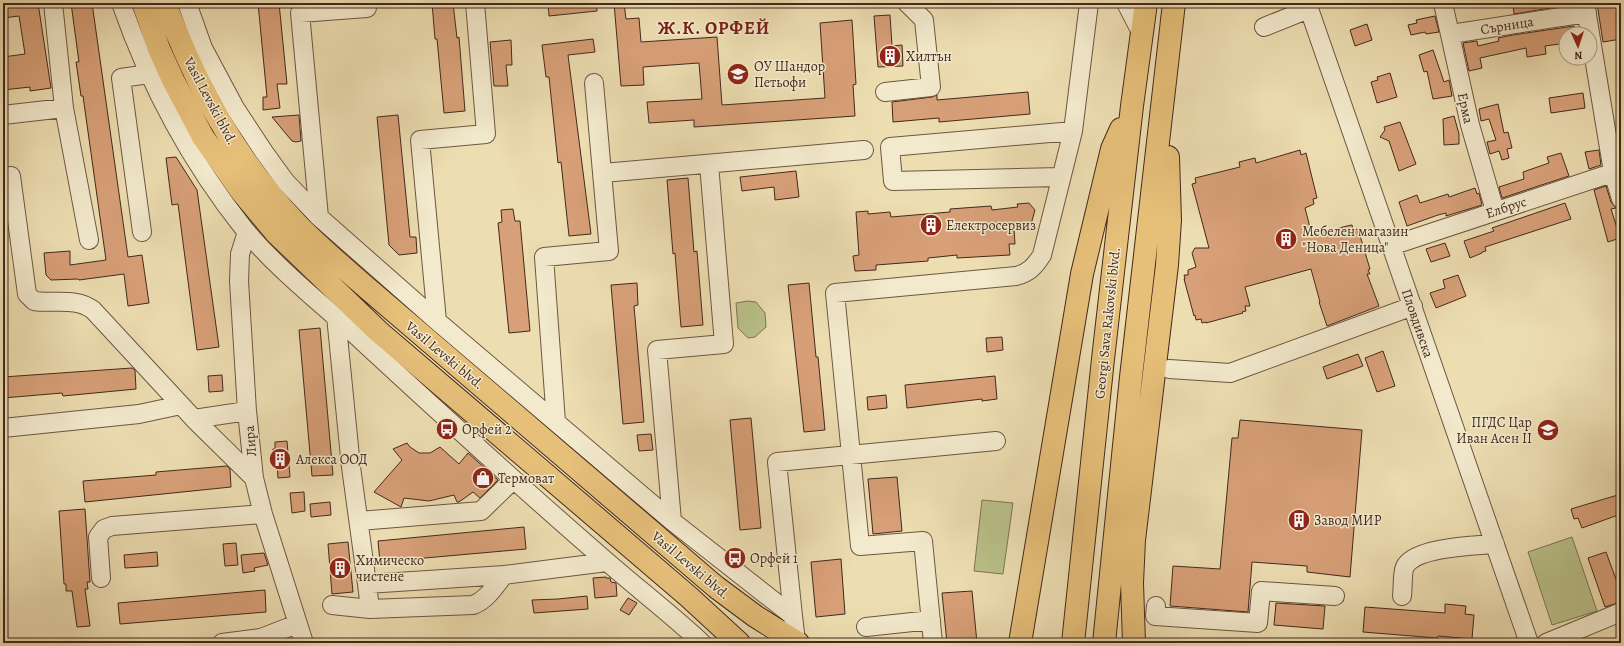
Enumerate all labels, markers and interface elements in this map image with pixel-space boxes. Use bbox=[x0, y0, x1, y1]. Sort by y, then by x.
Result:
street label: Сърница bbox=[1479, 12, 1536, 39]
district label: Ж.К. ОРФЕЙ bbox=[658, 16, 770, 40]
north arrow bbox=[1558, 26, 1598, 66]
building icon: Хилтън bbox=[877, 43, 903, 69]
place label: Хилтън bbox=[906, 47, 952, 66]
text: N bbox=[1574, 48, 1583, 63]
street label: Vasil Levski blvd. bbox=[179, 53, 242, 148]
place label: ОУ Шандор Петьофи bbox=[754, 57, 825, 92]
school or university icon: ОУ Шандор Петьофи bbox=[725, 61, 751, 87]
street label: Ерма bbox=[1453, 91, 1478, 126]
street label: Елбрус bbox=[1483, 192, 1529, 223]
building icon: Електросервиз bbox=[918, 212, 944, 238]
place label: Електросервиз bbox=[946, 216, 1036, 235]
place label: Мебелен магазин "Нова Деница" bbox=[1302, 222, 1408, 257]
building icon: Мебелен магазин "Нова Деница" bbox=[1273, 226, 1299, 252]
street label: Georgi Sava Rakovski blvd. bbox=[1090, 246, 1125, 400]
street label: Пловдивска bbox=[1397, 286, 1438, 361]
street label: Vasil Levski blvd. bbox=[401, 316, 488, 394]
place label: ПГДС Цар Иван Асен II bbox=[1456, 413, 1532, 448]
bus stop icon: Орфей 2 bbox=[434, 416, 460, 442]
school or university icon: ПГДС Цар Иван Асен II bbox=[1535, 417, 1561, 443]
place label: Орфей 2 bbox=[462, 420, 512, 439]
street label: Лира bbox=[240, 424, 261, 457]
building icon: Алекса ООД bbox=[267, 446, 293, 472]
place label: Алекса ООД bbox=[295, 450, 368, 469]
shop icon: Термоват bbox=[470, 465, 496, 491]
place label: Термоват bbox=[498, 469, 554, 488]
building icon: Завод МИР bbox=[1286, 507, 1312, 533]
place label: Завод МИР bbox=[1314, 511, 1382, 530]
street label: Vasil Levski blvd. bbox=[647, 526, 734, 604]
bus stop icon: Орфей 1 bbox=[722, 545, 748, 571]
place label: Орфей 1 bbox=[750, 549, 798, 568]
place label: Химическо чистене bbox=[356, 551, 424, 586]
building icon: Химическо чистене bbox=[327, 555, 353, 581]

